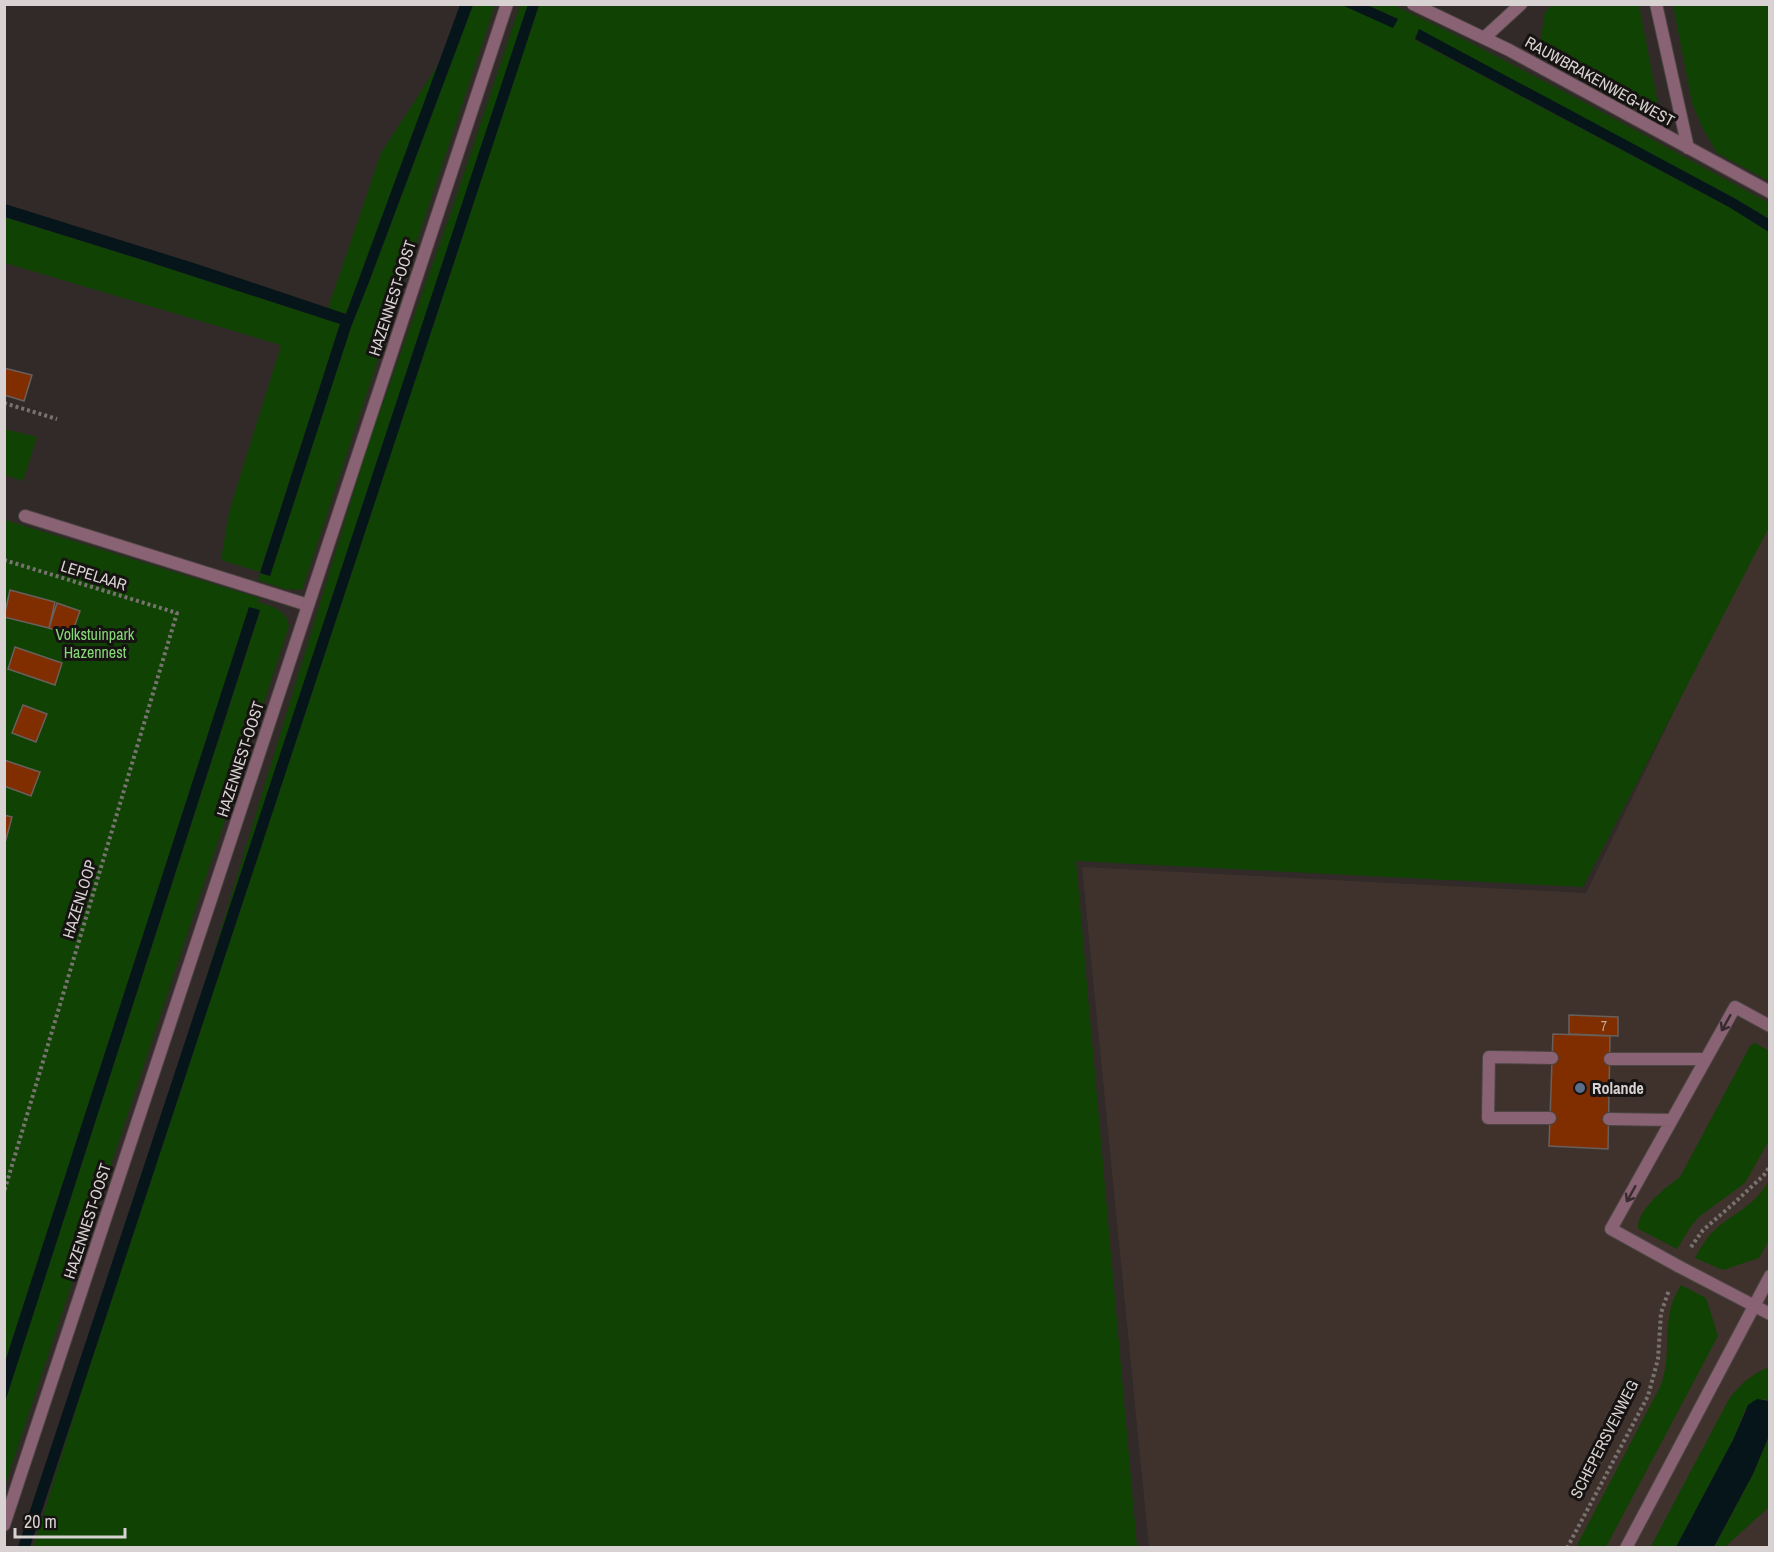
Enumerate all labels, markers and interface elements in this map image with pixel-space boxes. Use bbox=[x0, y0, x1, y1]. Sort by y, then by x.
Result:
street label: RAUWBRAKENWEG-WEST bbox=[1521, 31, 1679, 131]
street label: HAZENNEST-OOST bbox=[363, 237, 421, 359]
street label: LEPELAAR bbox=[58, 555, 130, 596]
park label: Volkstuinpark Hazennest bbox=[56, 623, 135, 663]
street label: HAZENNEST-OOST bbox=[211, 698, 269, 820]
street label: HAZENLOOP bbox=[57, 857, 101, 941]
one-way arrow bbox=[1719, 1014, 1731, 1031]
house number: 7 bbox=[1601, 1017, 1607, 1035]
place label: Rolande bbox=[1592, 1077, 1644, 1099]
marker: Rolande bbox=[1573, 1081, 1587, 1095]
street label: HAZENNEST-OOST bbox=[58, 1160, 116, 1282]
one-way arrow bbox=[1624, 1185, 1636, 1202]
street label: SCHEPERSVENWEG bbox=[1565, 1376, 1643, 1502]
scale bar bbox=[15, 1501, 124, 1539]
text: 20 m bbox=[24, 1509, 57, 1534]

